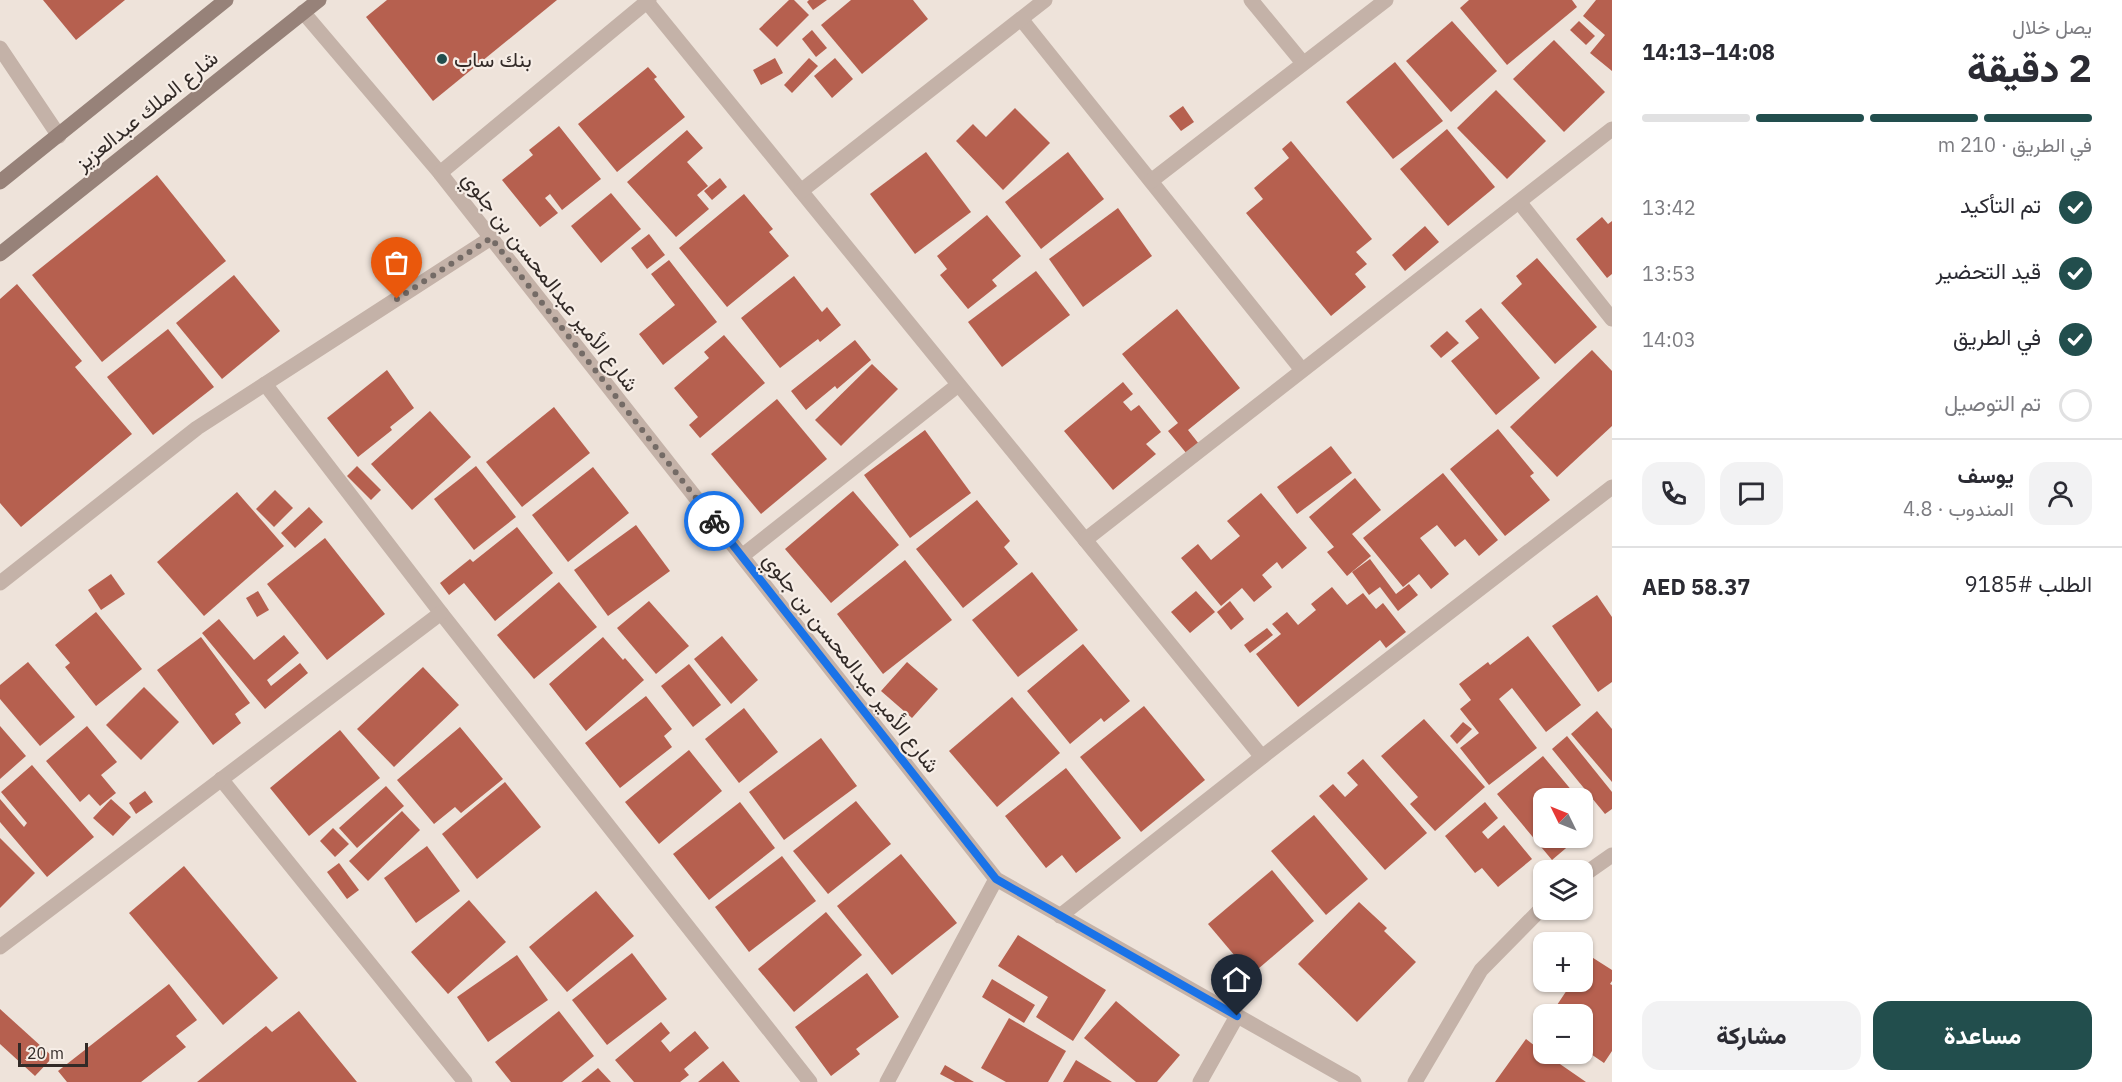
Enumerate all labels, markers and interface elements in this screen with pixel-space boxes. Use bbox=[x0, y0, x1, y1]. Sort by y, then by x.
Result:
text: يصل خلال bbox=[2012, 13, 2092, 40]
text: 14:08–14:13 bbox=[1642, 37, 1775, 66]
text: 2 دقيقة bbox=[1967, 42, 2092, 93]
street label: شارع الملك عبدالعزيز bbox=[68, 44, 224, 178]
place label: بنك ساب bbox=[454, 45, 532, 73]
marker: بنك ساب bbox=[435, 52, 449, 66]
text: في الطريق · 210 m bbox=[1938, 131, 2092, 158]
street label: شارع الأمير عبدالمحسن بن جلوي bbox=[453, 165, 646, 399]
text: تم التأكيد bbox=[1960, 190, 2041, 219]
icon: check bbox=[2059, 191, 2092, 224]
text: 13:42 bbox=[1642, 194, 1696, 221]
pin bbox=[371, 237, 422, 299]
icon: bag bbox=[380, 246, 413, 279]
text: قيد التحضير bbox=[1936, 256, 2041, 285]
icon: check bbox=[2059, 257, 2092, 290]
text: 13:53 bbox=[1642, 260, 1696, 287]
text: في الطريق bbox=[1953, 322, 2041, 351]
icon: check bbox=[2059, 323, 2092, 356]
text: 14:03 bbox=[1642, 326, 1696, 353]
text: تم التوصيل bbox=[1944, 388, 2041, 417]
text: يوسف bbox=[1958, 460, 2014, 489]
button: phone bbox=[1642, 462, 1705, 525]
button: chat bbox=[1720, 462, 1783, 525]
button: person bbox=[2029, 462, 2092, 525]
courier bbox=[684, 491, 744, 551]
text: المندوب · 4.8 bbox=[1903, 495, 2014, 522]
icon: bike bbox=[698, 505, 731, 538]
street label: شارع الأمير عبدالمحسن بن جلوي bbox=[754, 546, 947, 780]
text: الطلب #9185 bbox=[1965, 569, 2092, 598]
text: AED 58.37 bbox=[1642, 572, 1751, 601]
north arrow bbox=[1533, 788, 1593, 848]
map controls bbox=[1533, 788, 1593, 1064]
button: layers bbox=[1533, 860, 1593, 920]
button: + bbox=[1533, 932, 1593, 992]
pin bbox=[1211, 954, 1262, 1016]
icon: home bbox=[1220, 963, 1253, 996]
button: مشاركة bbox=[1642, 1001, 1861, 1070]
button: مساعدة bbox=[1873, 1001, 2092, 1070]
button: − bbox=[1533, 1004, 1593, 1064]
scale bar bbox=[18, 1040, 88, 1068]
text: 20 m bbox=[27, 1043, 64, 1063]

